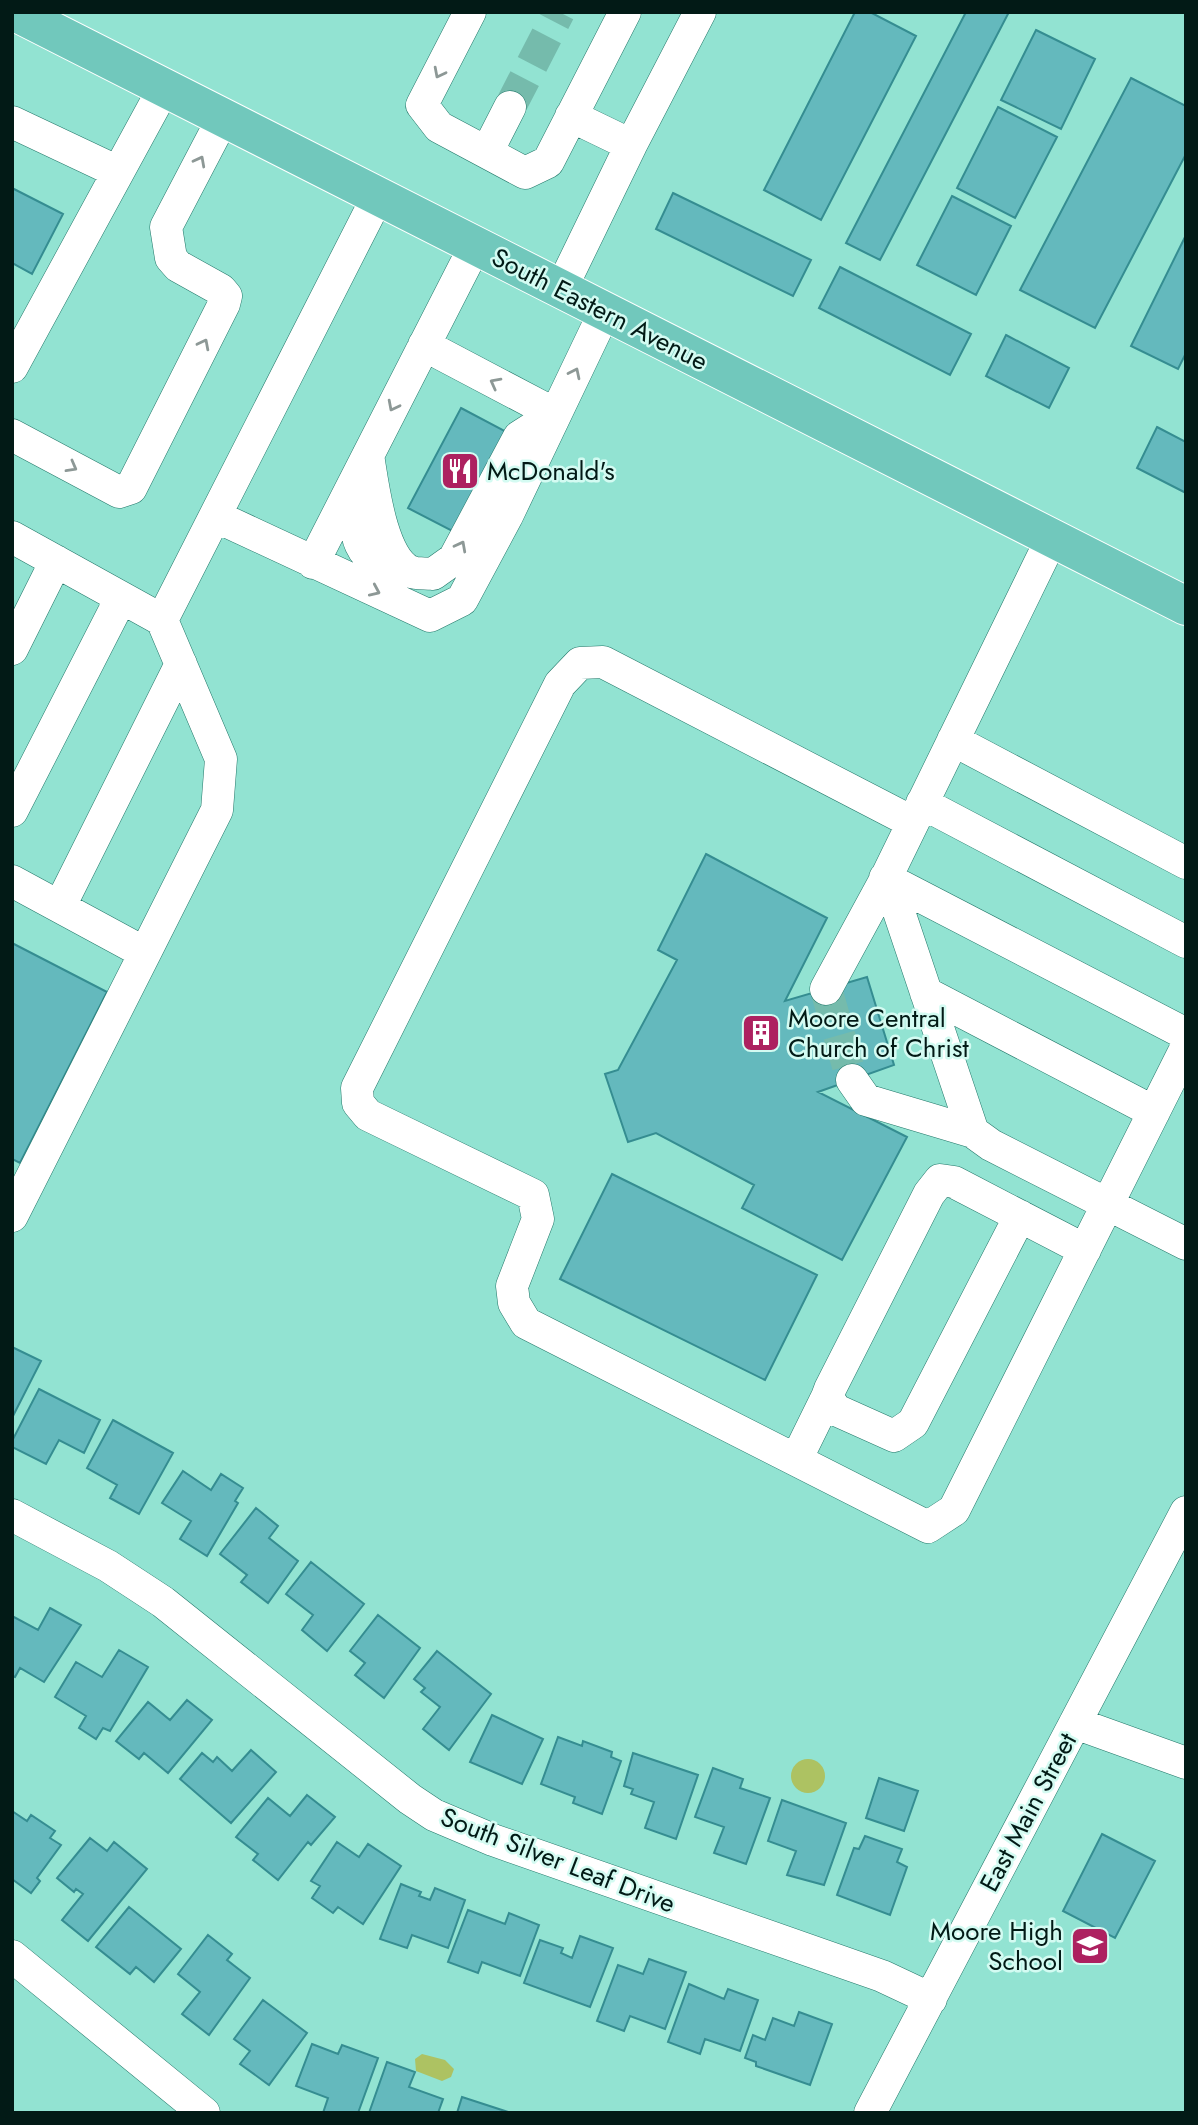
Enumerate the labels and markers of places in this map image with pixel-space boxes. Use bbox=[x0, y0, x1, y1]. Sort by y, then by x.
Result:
restaurant icon: McDonald's bbox=[439, 450, 481, 492]
place label: McDonald's bbox=[487, 452, 615, 490]
place label: Moore Central Church of Christ bbox=[788, 999, 970, 1067]
building icon: Moore Central Church of Christ bbox=[740, 1012, 782, 1054]
place label: Moore High School bbox=[930, 1912, 1063, 1980]
school or university icon: Moore High School bbox=[1069, 1925, 1111, 1967]

